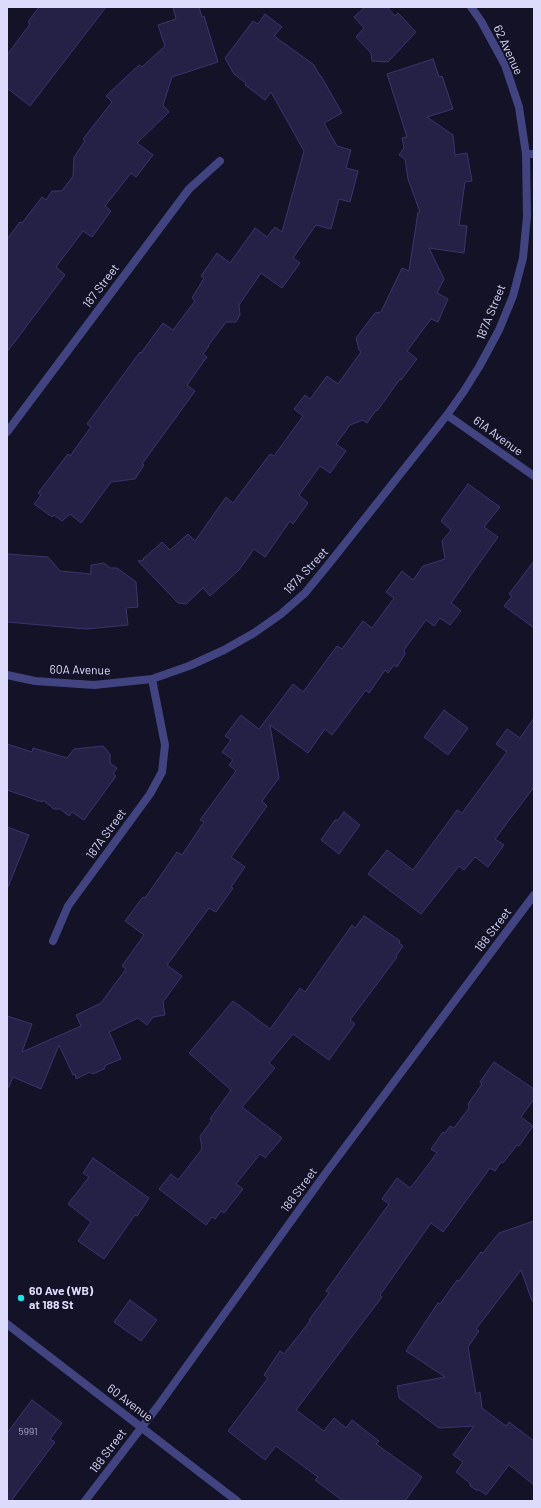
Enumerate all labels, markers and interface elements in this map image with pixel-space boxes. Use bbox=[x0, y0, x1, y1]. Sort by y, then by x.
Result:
street label: 62 Avenue bbox=[490, 23, 526, 77]
street label: 187 Street bbox=[80, 261, 122, 311]
street label: 187A Street bbox=[473, 282, 509, 342]
street label: 61A Avenue bbox=[470, 413, 526, 459]
street label: 187A Street bbox=[281, 545, 331, 597]
street label: 60A Avenue bbox=[49, 662, 111, 678]
street label: 187A Street bbox=[83, 806, 129, 862]
street label: 188 Street bbox=[472, 905, 514, 955]
street label: 188 Street bbox=[278, 1165, 320, 1215]
place label: 60 Ave (WB) at 188 St bbox=[29, 1284, 93, 1312]
marker: 60 Ave (WB) at 188 St bbox=[16, 1293, 26, 1303]
street label: 60 Avenue bbox=[104, 1381, 156, 1425]
house number: 5991 bbox=[19, 1426, 37, 1438]
street label: 188 Street bbox=[87, 1426, 129, 1476]

